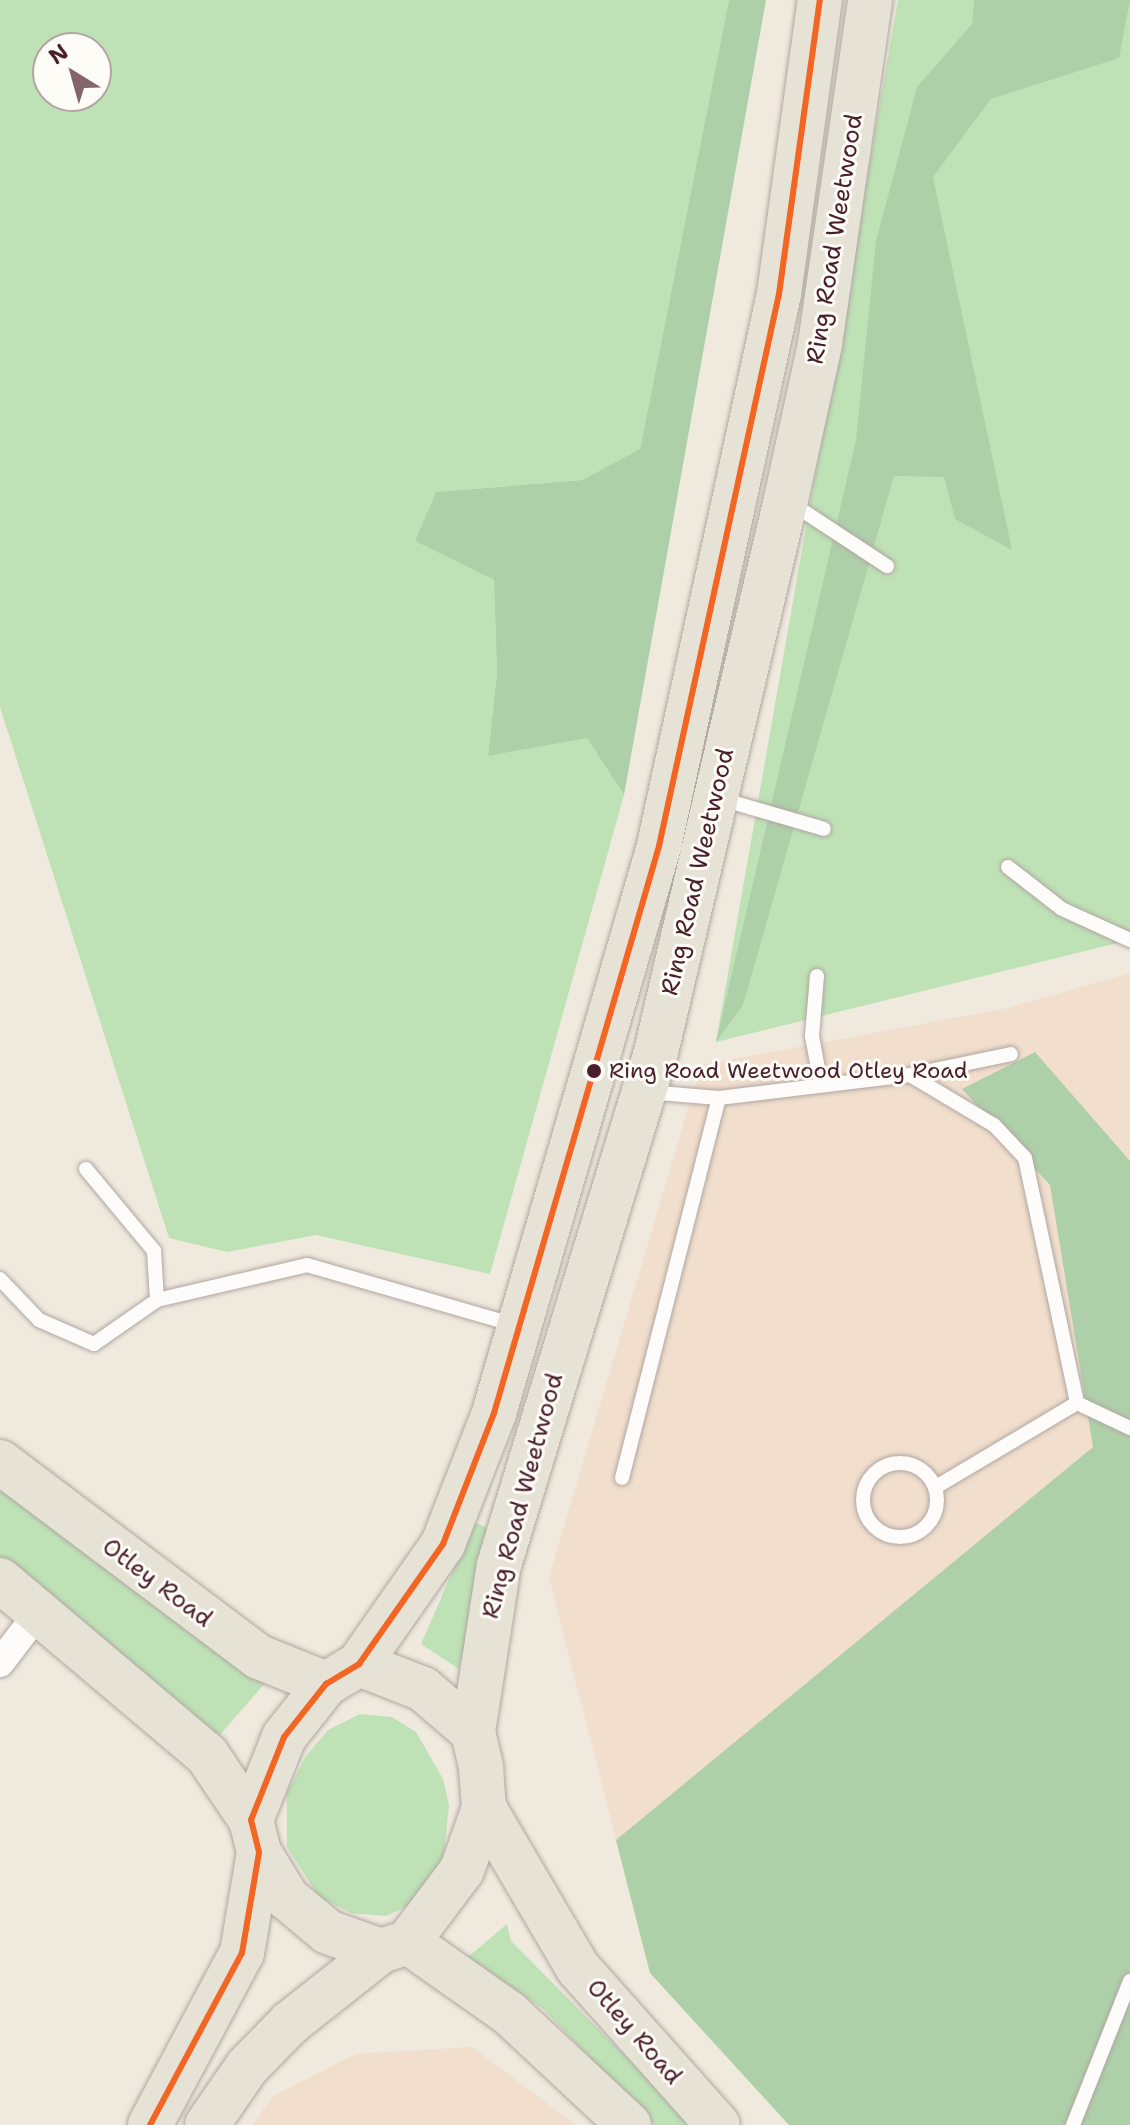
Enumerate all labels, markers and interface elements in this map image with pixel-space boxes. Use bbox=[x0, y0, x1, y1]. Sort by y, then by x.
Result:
north arrow bbox=[32, 32, 112, 112]
text: N bbox=[43, 37, 74, 71]
street label: Ring Road Weetwood bbox=[801, 112, 869, 366]
street label: Ring Road Weetwood bbox=[656, 746, 740, 998]
place label: Ring Road Weetwood Otley Road bbox=[609, 1058, 968, 1084]
marker: Ring Road Weetwood Otley Road bbox=[586, 1063, 602, 1079]
street label: Ring Road Weetwood bbox=[476, 1370, 570, 1622]
street label: Otley Road bbox=[96, 1532, 218, 1634]
street label: Otley Road bbox=[580, 1973, 688, 2091]

